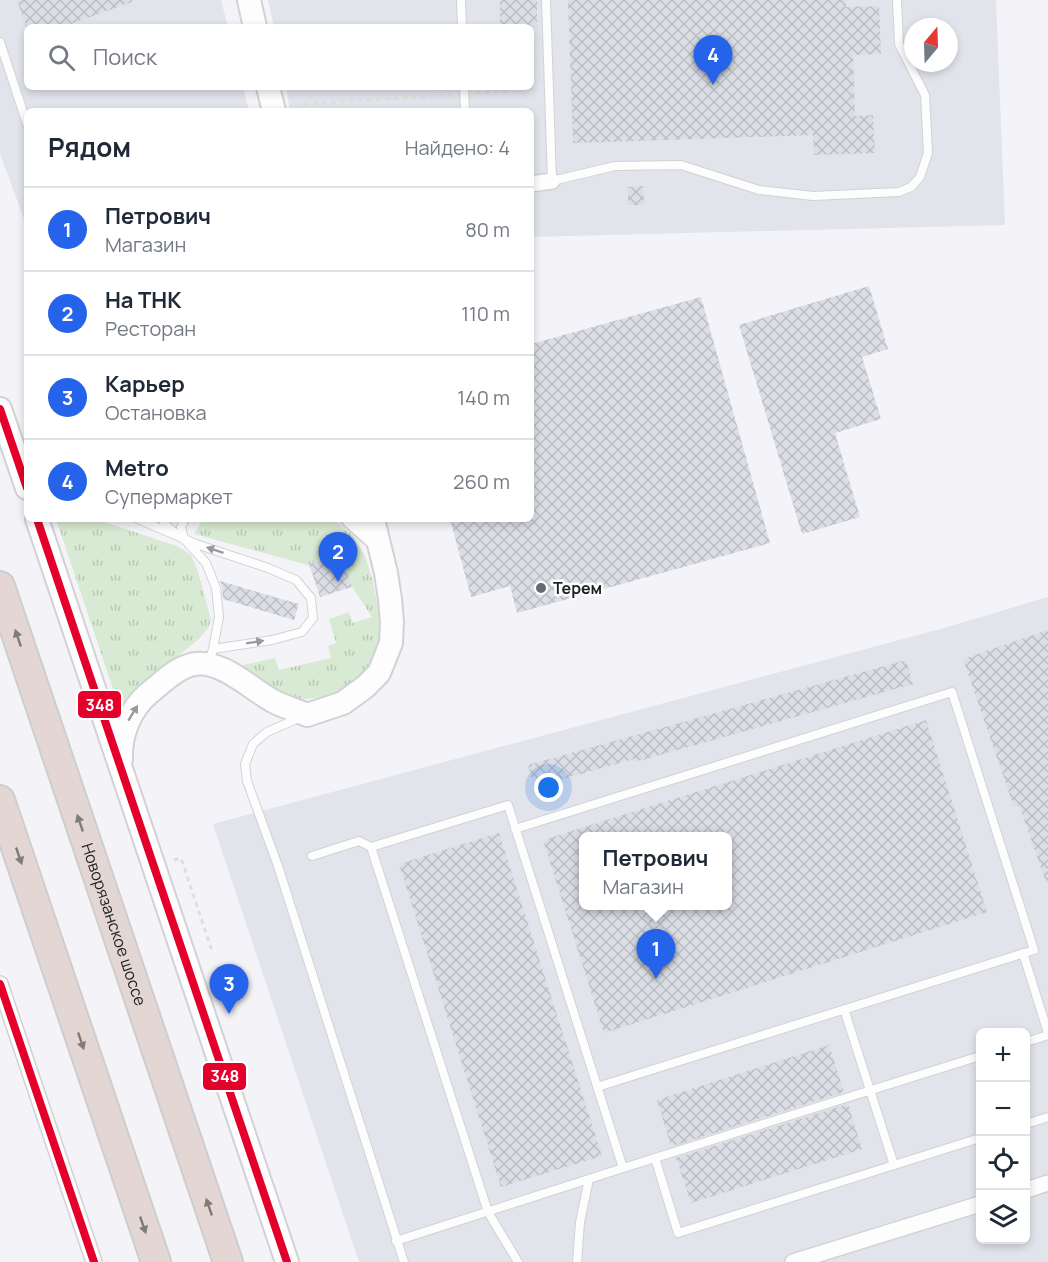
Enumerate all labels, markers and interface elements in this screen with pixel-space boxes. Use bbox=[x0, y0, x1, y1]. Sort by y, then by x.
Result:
north arrow bbox=[904, 18, 958, 72]
search box bbox=[24, 24, 534, 90]
pin: 4 bbox=[694, 36, 732, 85]
icon: search bbox=[45, 41, 78, 74]
text: Поиск bbox=[93, 42, 157, 72]
text: Рядом bbox=[48, 129, 131, 165]
text: Найдено: 4 bbox=[405, 134, 510, 161]
text: Петрович bbox=[105, 201, 211, 231]
text: 1 bbox=[63, 216, 72, 243]
text: 80 m bbox=[465, 216, 510, 243]
text: Магазин bbox=[105, 231, 186, 258]
text: На ТНК bbox=[105, 285, 181, 315]
text: 2 bbox=[62, 300, 73, 327]
text: 110 m bbox=[461, 300, 510, 327]
text: Ресторан bbox=[105, 315, 196, 342]
text: Карьер bbox=[105, 369, 185, 399]
text: 3 bbox=[62, 384, 73, 411]
text: 140 m bbox=[457, 384, 510, 411]
text: Остановка bbox=[105, 399, 207, 426]
text: Metro bbox=[105, 453, 169, 483]
text: 4 bbox=[61, 468, 74, 495]
text: 260 m bbox=[453, 468, 510, 495]
text: Супермаркет bbox=[105, 483, 233, 510]
pin: 2 bbox=[318, 532, 358, 582]
one-way arrow bbox=[206, 545, 224, 555]
place label: Терем bbox=[553, 577, 602, 599]
marker: Терем bbox=[534, 581, 548, 595]
one-way arrow bbox=[12, 629, 22, 647]
one-way arrow bbox=[246, 638, 265, 647]
line badge: 348 bbox=[77, 690, 122, 719]
text: 348 bbox=[86, 694, 114, 716]
one-way arrow bbox=[128, 705, 139, 721]
your location bbox=[534, 773, 563, 802]
one-way arrow bbox=[74, 814, 84, 832]
popup bbox=[579, 832, 732, 910]
street label: Новорязанское шоссе bbox=[76, 840, 152, 1009]
text: Петрович bbox=[603, 843, 708, 873]
one-way arrow bbox=[14, 847, 24, 865]
text: Магазин bbox=[603, 873, 684, 900]
pin: 1 bbox=[636, 930, 676, 979]
pin: 3 bbox=[210, 964, 248, 1014]
map controls bbox=[976, 1028, 1030, 1244]
button: + bbox=[976, 1028, 1030, 1082]
one-way arrow bbox=[77, 1032, 86, 1050]
line badge: 348 bbox=[202, 1062, 247, 1091]
text: 348 bbox=[211, 1065, 239, 1087]
button: − bbox=[976, 1082, 1030, 1136]
button: locate bbox=[976, 1136, 1030, 1190]
button: layers bbox=[976, 1190, 1030, 1244]
one-way arrow bbox=[203, 1198, 213, 1216]
one-way arrow bbox=[139, 1216, 149, 1234]

